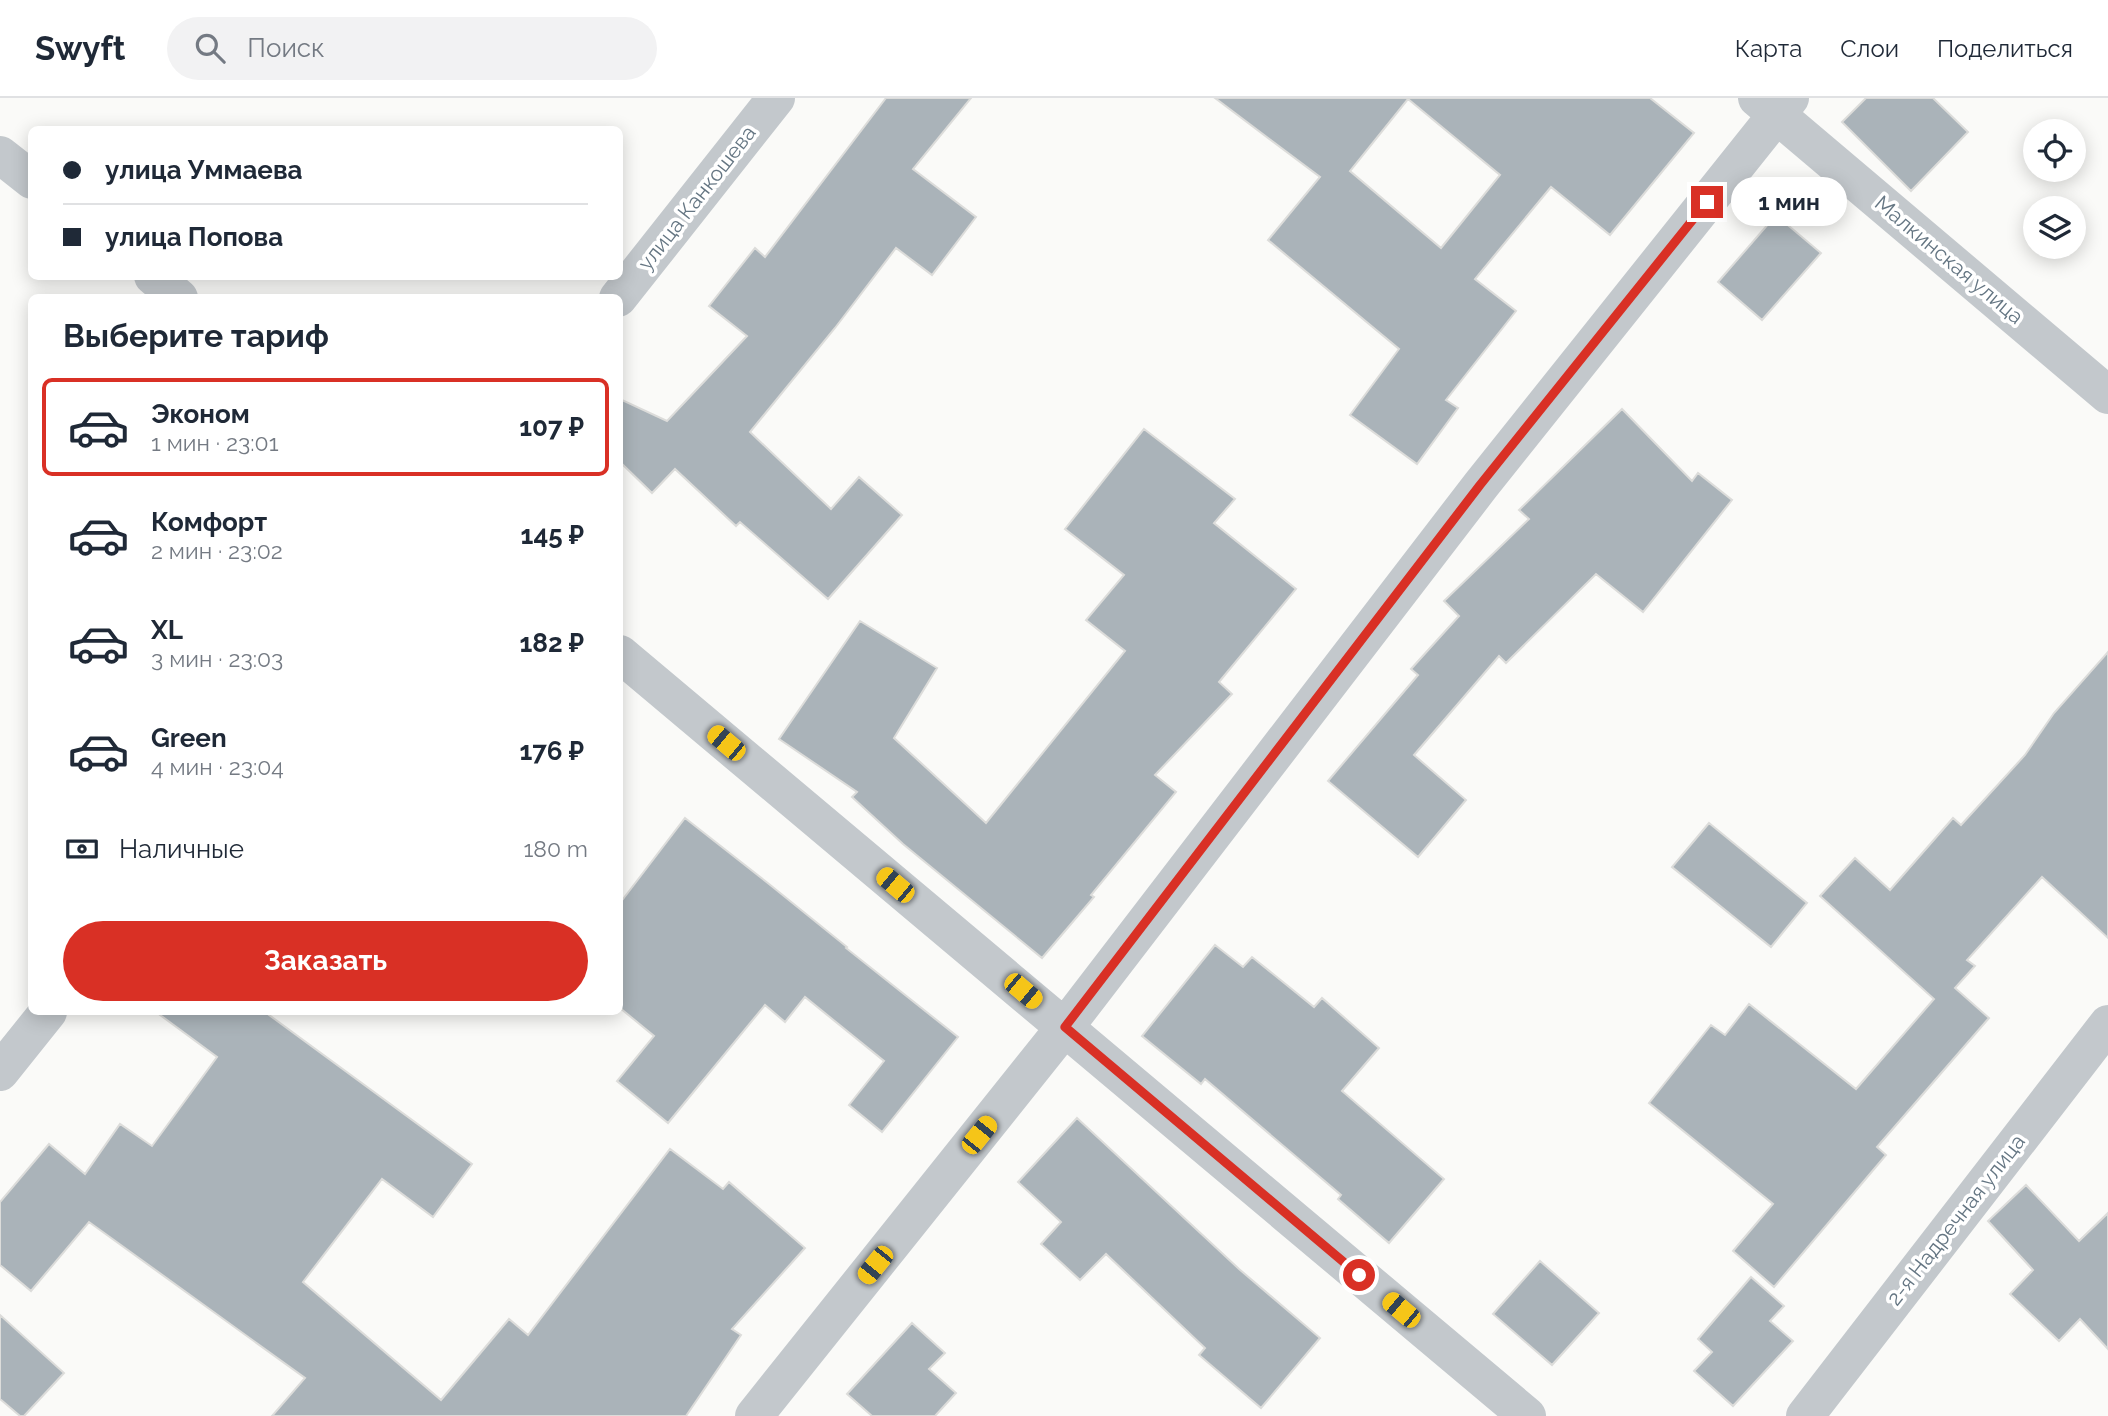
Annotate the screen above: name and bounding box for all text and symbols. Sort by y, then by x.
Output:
search box [167,17,657,80]
text: Swyft [35,29,125,68]
icon: search [191,29,229,67]
text: Поиск [247,33,325,63]
text: Карта [1735,34,1802,63]
text: Слои [1840,34,1899,63]
text: Поделиться [1937,34,2073,63]
map controls [2023,119,2086,259]
button: locate [2023,119,2086,182]
street label: улица Канкошева [632,120,761,275]
text: улица Уммаева [105,155,303,185]
callout: 1 мин [1732,178,1847,226]
route end [1691,186,1723,218]
text: 1 мин [1758,188,1820,215]
street label: Малкинская улица [1870,190,2029,329]
button: layers [2023,196,2086,259]
text: улица Попова [105,222,283,252]
text: Выберите тариф [63,317,329,354]
icon: car [67,396,130,459]
text: Эконом [151,399,250,429]
text: 107 ₽ [519,412,584,442]
text: 1 мин · 23:01 [151,429,279,456]
icon: car [67,504,130,567]
text: Комфорт [151,507,267,537]
text: 145 ₽ [521,520,584,550]
text: 2 мин · 23:02 [151,537,283,564]
icon: car [67,612,130,675]
text: XL [151,615,183,645]
text: 182 ₽ [519,628,584,658]
text: 3 мин · 23:03 [151,645,283,672]
icon: car [67,720,130,783]
car [704,721,749,765]
text: Green [151,723,227,753]
text: 176 ₽ [519,736,584,766]
text: 4 мин · 23:04 [151,753,284,780]
icon: cash [63,830,101,868]
text: Наличные [119,834,244,864]
text: 180 m [523,835,588,862]
car [873,863,918,907]
button: Заказать [63,921,588,1001]
car [1001,969,1046,1013]
car [958,1112,1001,1158]
street label: 2-я Надречная улица [1881,1129,2030,1310]
car [854,1242,897,1288]
route start [1343,1259,1375,1291]
car [1379,1288,1424,1332]

